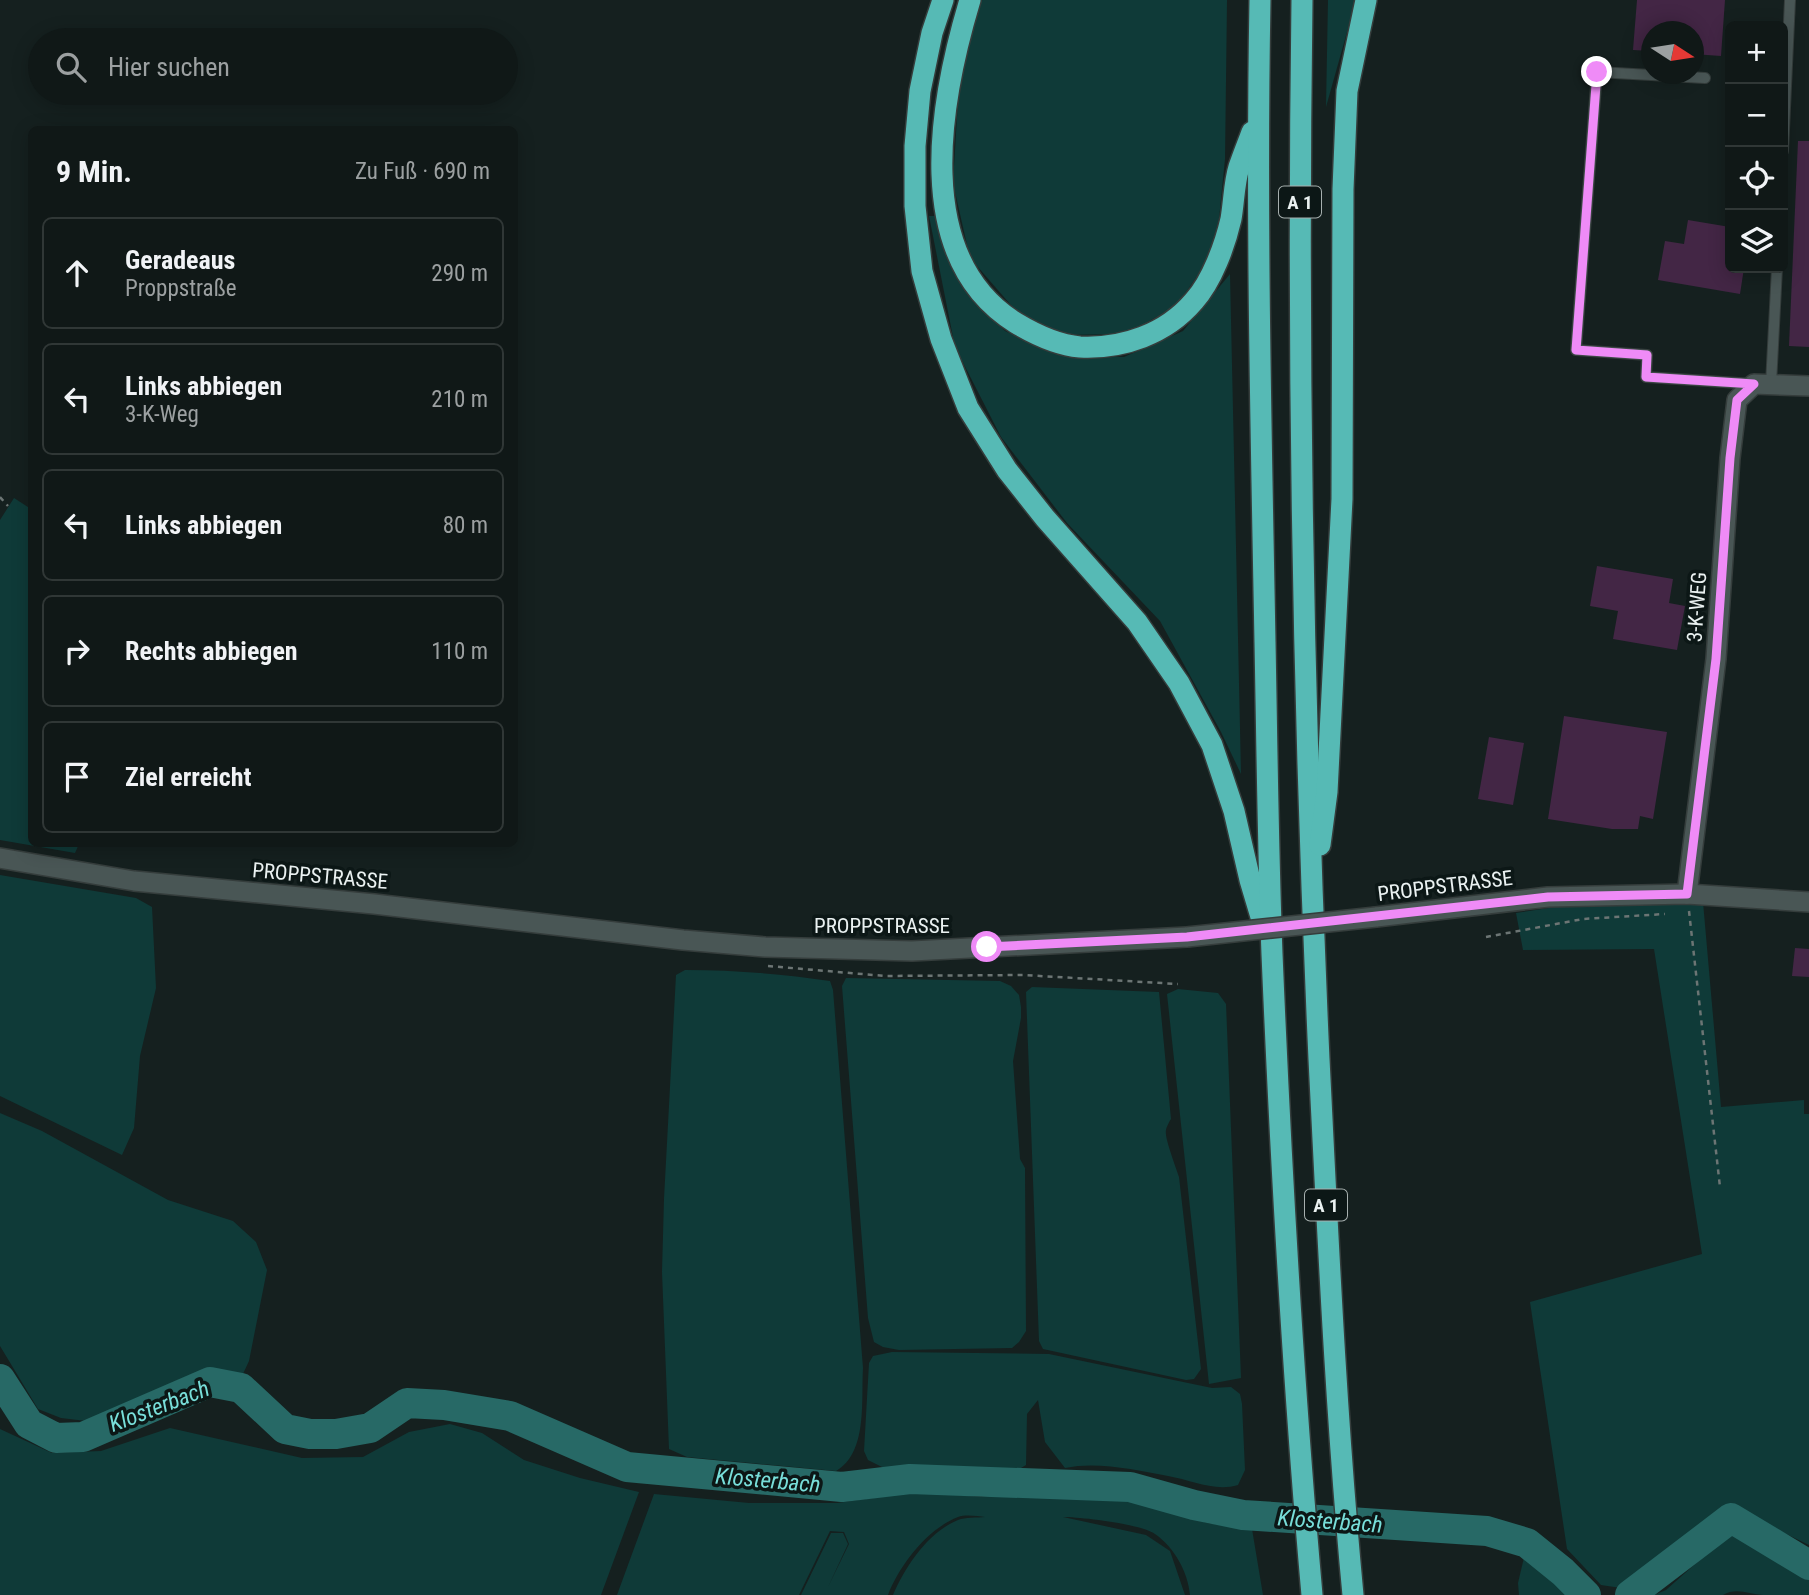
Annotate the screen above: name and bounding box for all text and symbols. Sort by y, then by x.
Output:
north arrow [1641,21,1704,84]
map controls [1725,21,1788,273]
button: + [1725,21,1788,84]
search box [28,28,518,105]
icon: search [52,48,90,86]
text: Hier suchen [108,52,230,82]
route end [1581,56,1612,87]
button: − [1725,84,1788,147]
button: locate [1725,147,1788,210]
text: 9 Min. [56,154,132,189]
text: Zu Fuß · 690 m [355,158,490,185]
road number: A 1 [1279,186,1321,218]
button: layers [1725,210,1788,273]
text: Geradeaus [125,245,235,275]
icon: ahead [58,254,96,292]
text: 290 m [431,260,488,287]
text: Proppstraße [125,275,236,302]
text: Links abbiegen [125,371,282,401]
icon: left [58,380,96,418]
text: 210 m [431,386,488,413]
text: 3-K-Weg [125,401,199,428]
icon: left [58,506,96,544]
text: Links abbiegen [125,510,282,540]
text: 80 m [443,512,488,539]
street label: 3-K-WEG [1683,571,1711,643]
icon: right [58,632,96,670]
text: Rechts abbiegen [125,636,298,666]
text: 110 m [431,638,488,665]
icon: arrive [58,758,96,796]
text: Ziel erreicht [125,762,251,792]
street label: PROPPSTRASSE [251,858,389,894]
street label: PROPPSTRASSE [1376,866,1514,906]
street label: PROPPSTRASSE [814,914,950,938]
route start [971,931,1002,962]
road number: A 1 [1305,1190,1347,1220]
water label: Klosterbach [105,1375,213,1438]
water label: Klosterbach [714,1462,822,1499]
water label: Klosterbach [1277,1504,1383,1539]

